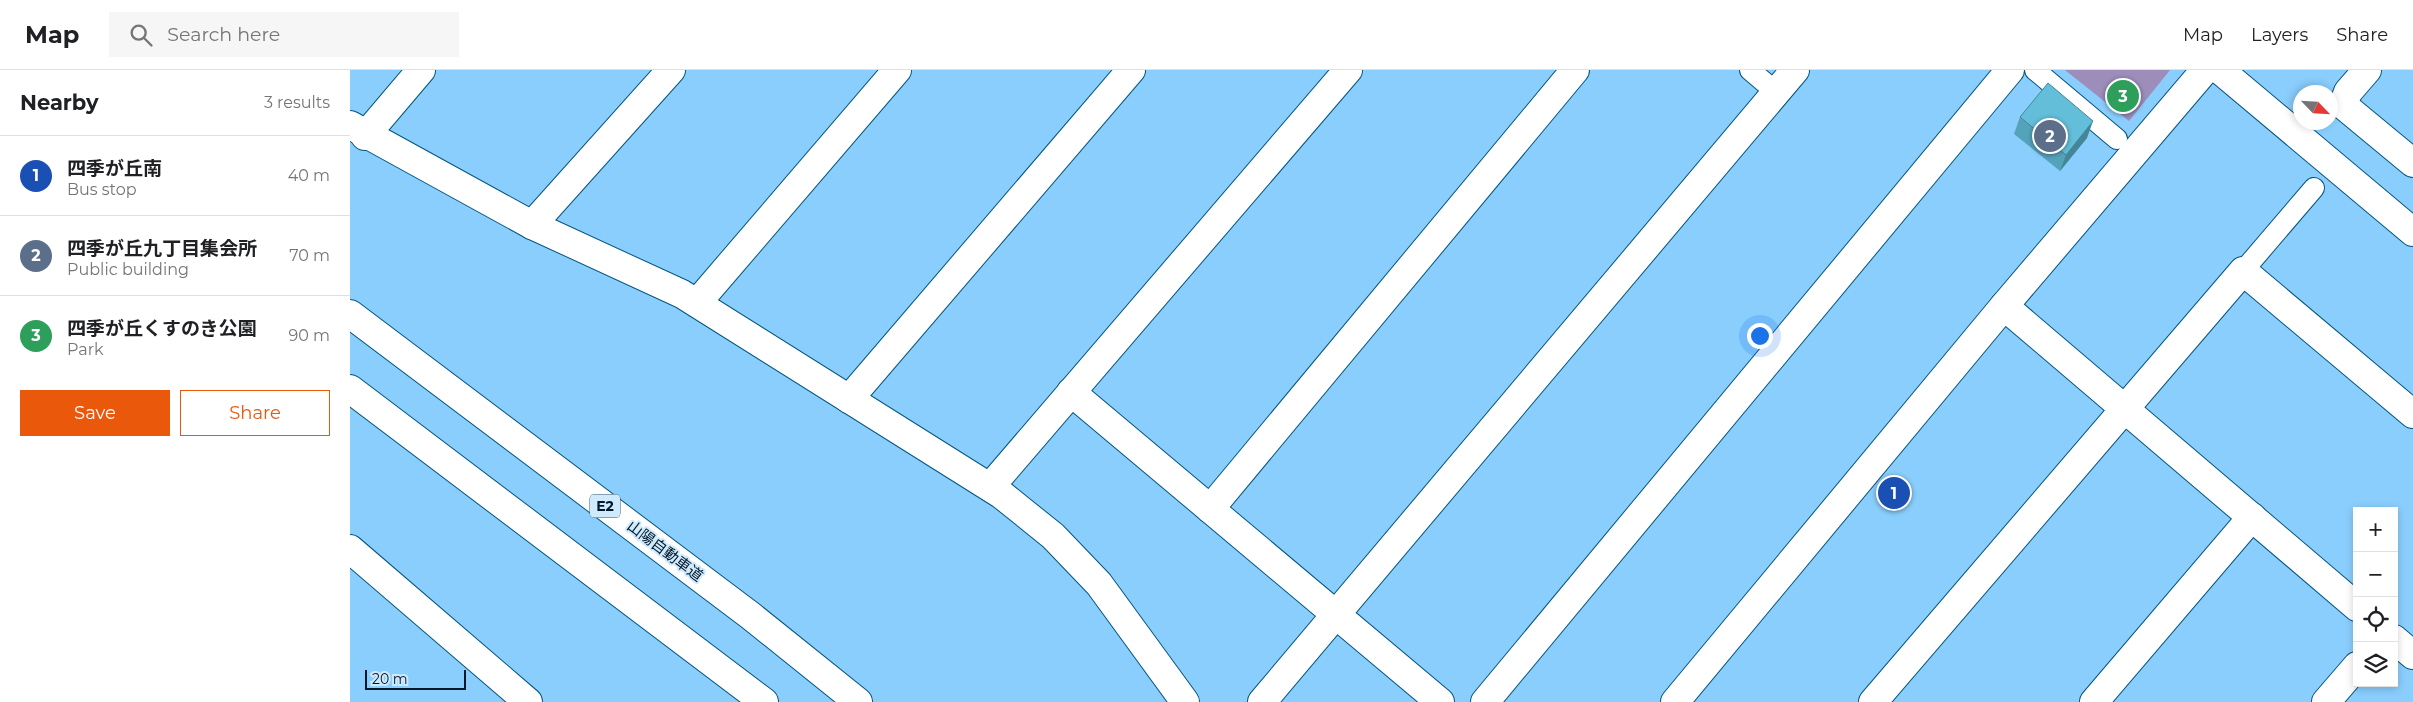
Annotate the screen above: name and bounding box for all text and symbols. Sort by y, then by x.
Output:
search box [109,12,459,57]
text: Map [25,20,79,49]
icon: search [127,21,155,49]
text: Search here [167,23,280,46]
text: Map [2183,24,2223,46]
text: Layers [2251,24,2308,46]
text: Share [2336,24,2388,46]
pin: 3 [2107,77,2139,115]
north arrow [2293,85,2338,130]
text: Nearby [20,90,99,115]
text: 3 results [264,93,330,112]
pin: 2 [2034,117,2066,155]
text: 四季が丘南 [67,157,162,180]
text: 1 [33,166,39,185]
text: 40 m [288,166,330,185]
text: Bus stop [67,180,137,199]
text: 四季が丘九丁目集会所 [67,237,257,260]
text: 2 [31,246,41,265]
text: 70 m [289,246,330,265]
text: Public building [67,260,189,279]
text: 四季が丘くすのき公園 [67,317,256,340]
your location [1747,323,1773,349]
text: 3 [31,326,41,345]
text: 90 m [288,326,330,345]
text: Park [67,340,104,359]
button: Save [20,390,170,436]
button: Share [180,390,330,436]
pin: 1 [1878,474,1910,512]
road number: E2 [590,494,620,518]
map controls [2353,507,2398,687]
button: + [2353,507,2398,552]
street label: 山陽自動車道 [624,516,707,585]
button: − [2353,552,2398,597]
button: locate [2353,597,2398,642]
button: layers [2353,642,2398,687]
scale bar [365,667,466,690]
text: 20 m [372,670,408,688]

